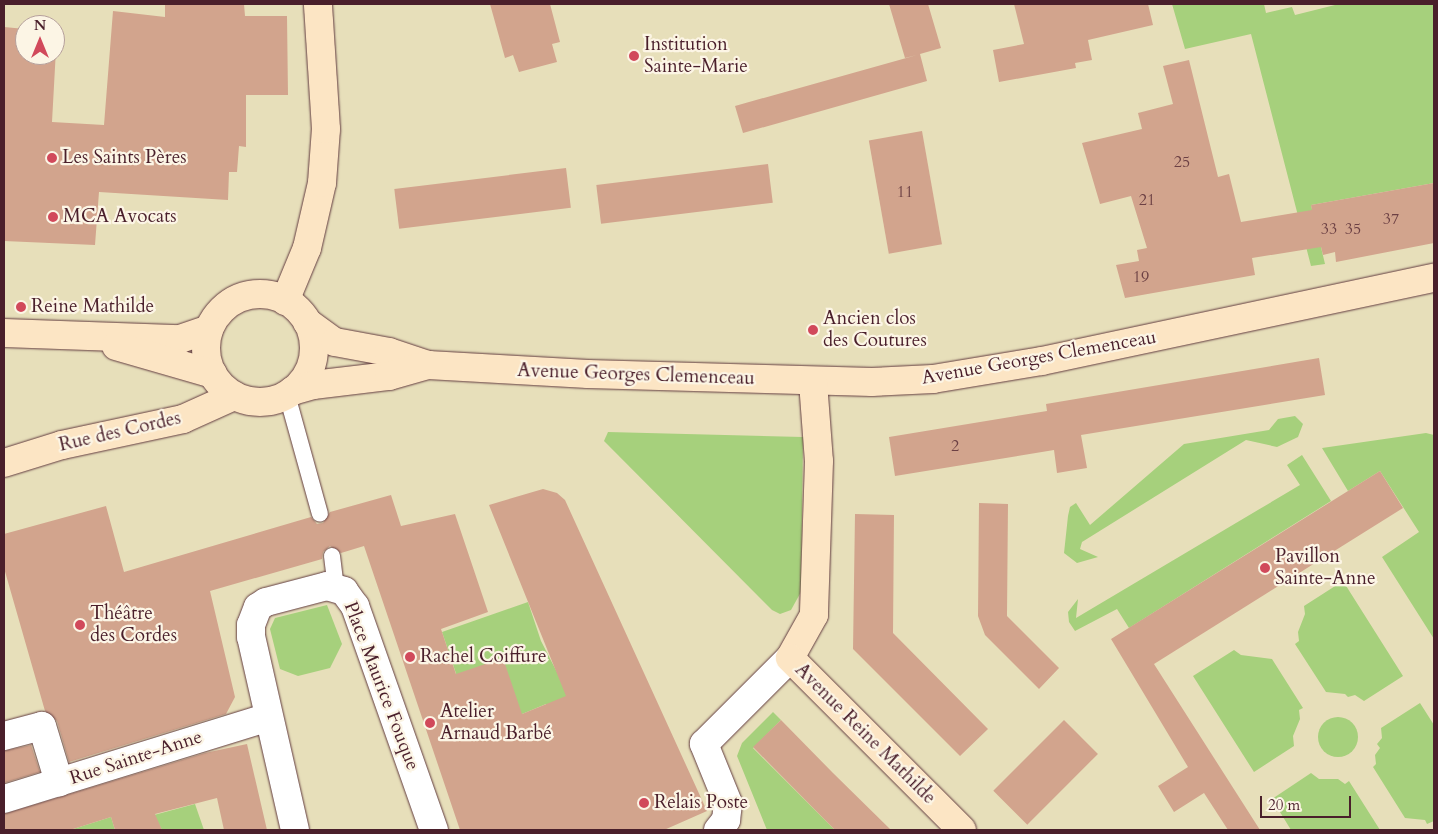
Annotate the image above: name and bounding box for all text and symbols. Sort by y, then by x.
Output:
north arrow [15,15,65,65]
text: N [34,16,46,35]
place label: Institution Sainte-Marie [644,34,748,78]
marker: Institution Sainte-Marie [628,50,640,62]
place label: Les Saints Pères [62,147,187,169]
marker: Les Saints Pères [46,152,58,164]
house number: 25 [1174,152,1190,172]
house number: 11 [897,182,913,202]
house number: 21 [1139,190,1155,210]
place label: MCA Avocats [63,206,177,228]
house number: 37 [1383,209,1399,229]
marker: MCA Avocats [47,211,59,223]
house number: 33 [1321,219,1337,239]
house number: 35 [1345,219,1361,239]
house number: 19 [1133,267,1149,287]
place label: Reine Mathilde [31,296,154,318]
marker: Reine Mathilde [15,301,27,313]
place label: Ancien clos des Coutures [823,308,927,352]
marker: Ancien clos des Coutures [807,324,819,336]
street label: Avenue Georges Clemenceau [920,326,1158,390]
street label: Avenue Georges Clemenceau [517,359,755,391]
street label: Rue des Cordes [57,407,183,457]
house number: 2 [951,436,959,456]
place label: Pavillon Sainte-Anne [1275,546,1376,590]
marker: Pavillon Sainte-Anne [1259,562,1271,574]
street label: Place Maurice Fouque [338,599,424,773]
place label: Théâtre des Cordes [90,603,177,647]
marker: Théâtre des Cordes [74,619,86,631]
place label: Rachel Coiffure [420,646,547,668]
marker: Rachel Coiffure [404,651,416,663]
street label: Avenue Reine Mathilde [790,659,940,809]
place label: Atelier Arnaud Barbé [440,701,552,745]
marker: Atelier Arnaud Barbé [424,717,436,729]
street label: Rue Sainte-Anne [67,726,205,790]
scale bar [1263,786,1354,818]
place label: Relais Poste [654,792,748,814]
text: 20 m [1268,795,1300,815]
marker: Relais Poste [638,797,650,809]

